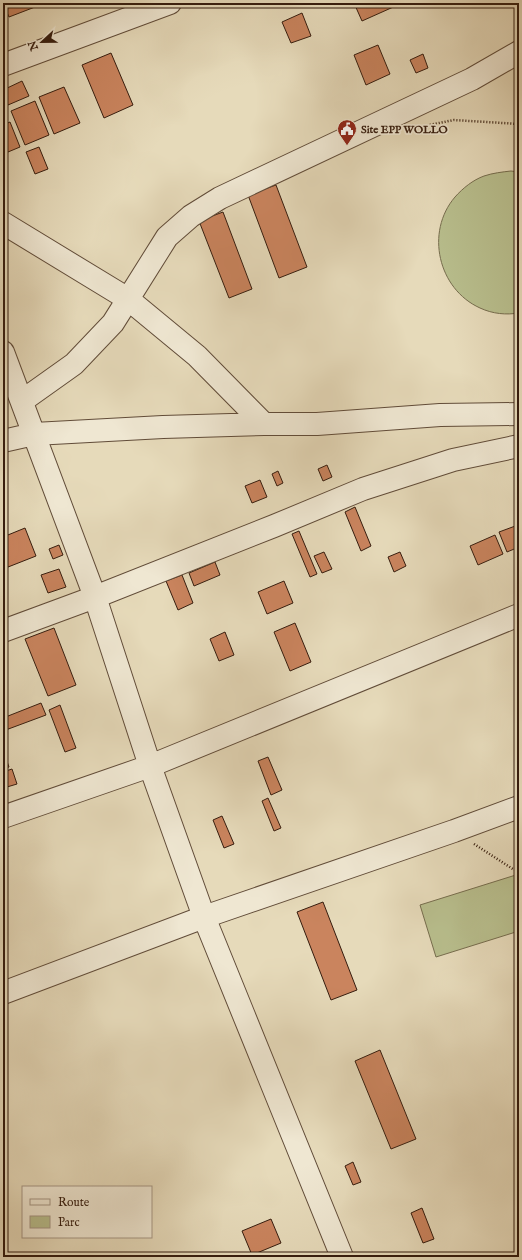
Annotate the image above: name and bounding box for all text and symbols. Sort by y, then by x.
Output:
north arrow [22,22,62,62]
text: N [25,38,42,53]
public building icon: Site EPP WOLLO [336,118,358,146]
place label: Site EPP WOLLO [361,123,448,137]
legend [22,1186,152,1238]
text: Route [58,1195,90,1210]
text: Parc [58,1215,80,1230]

